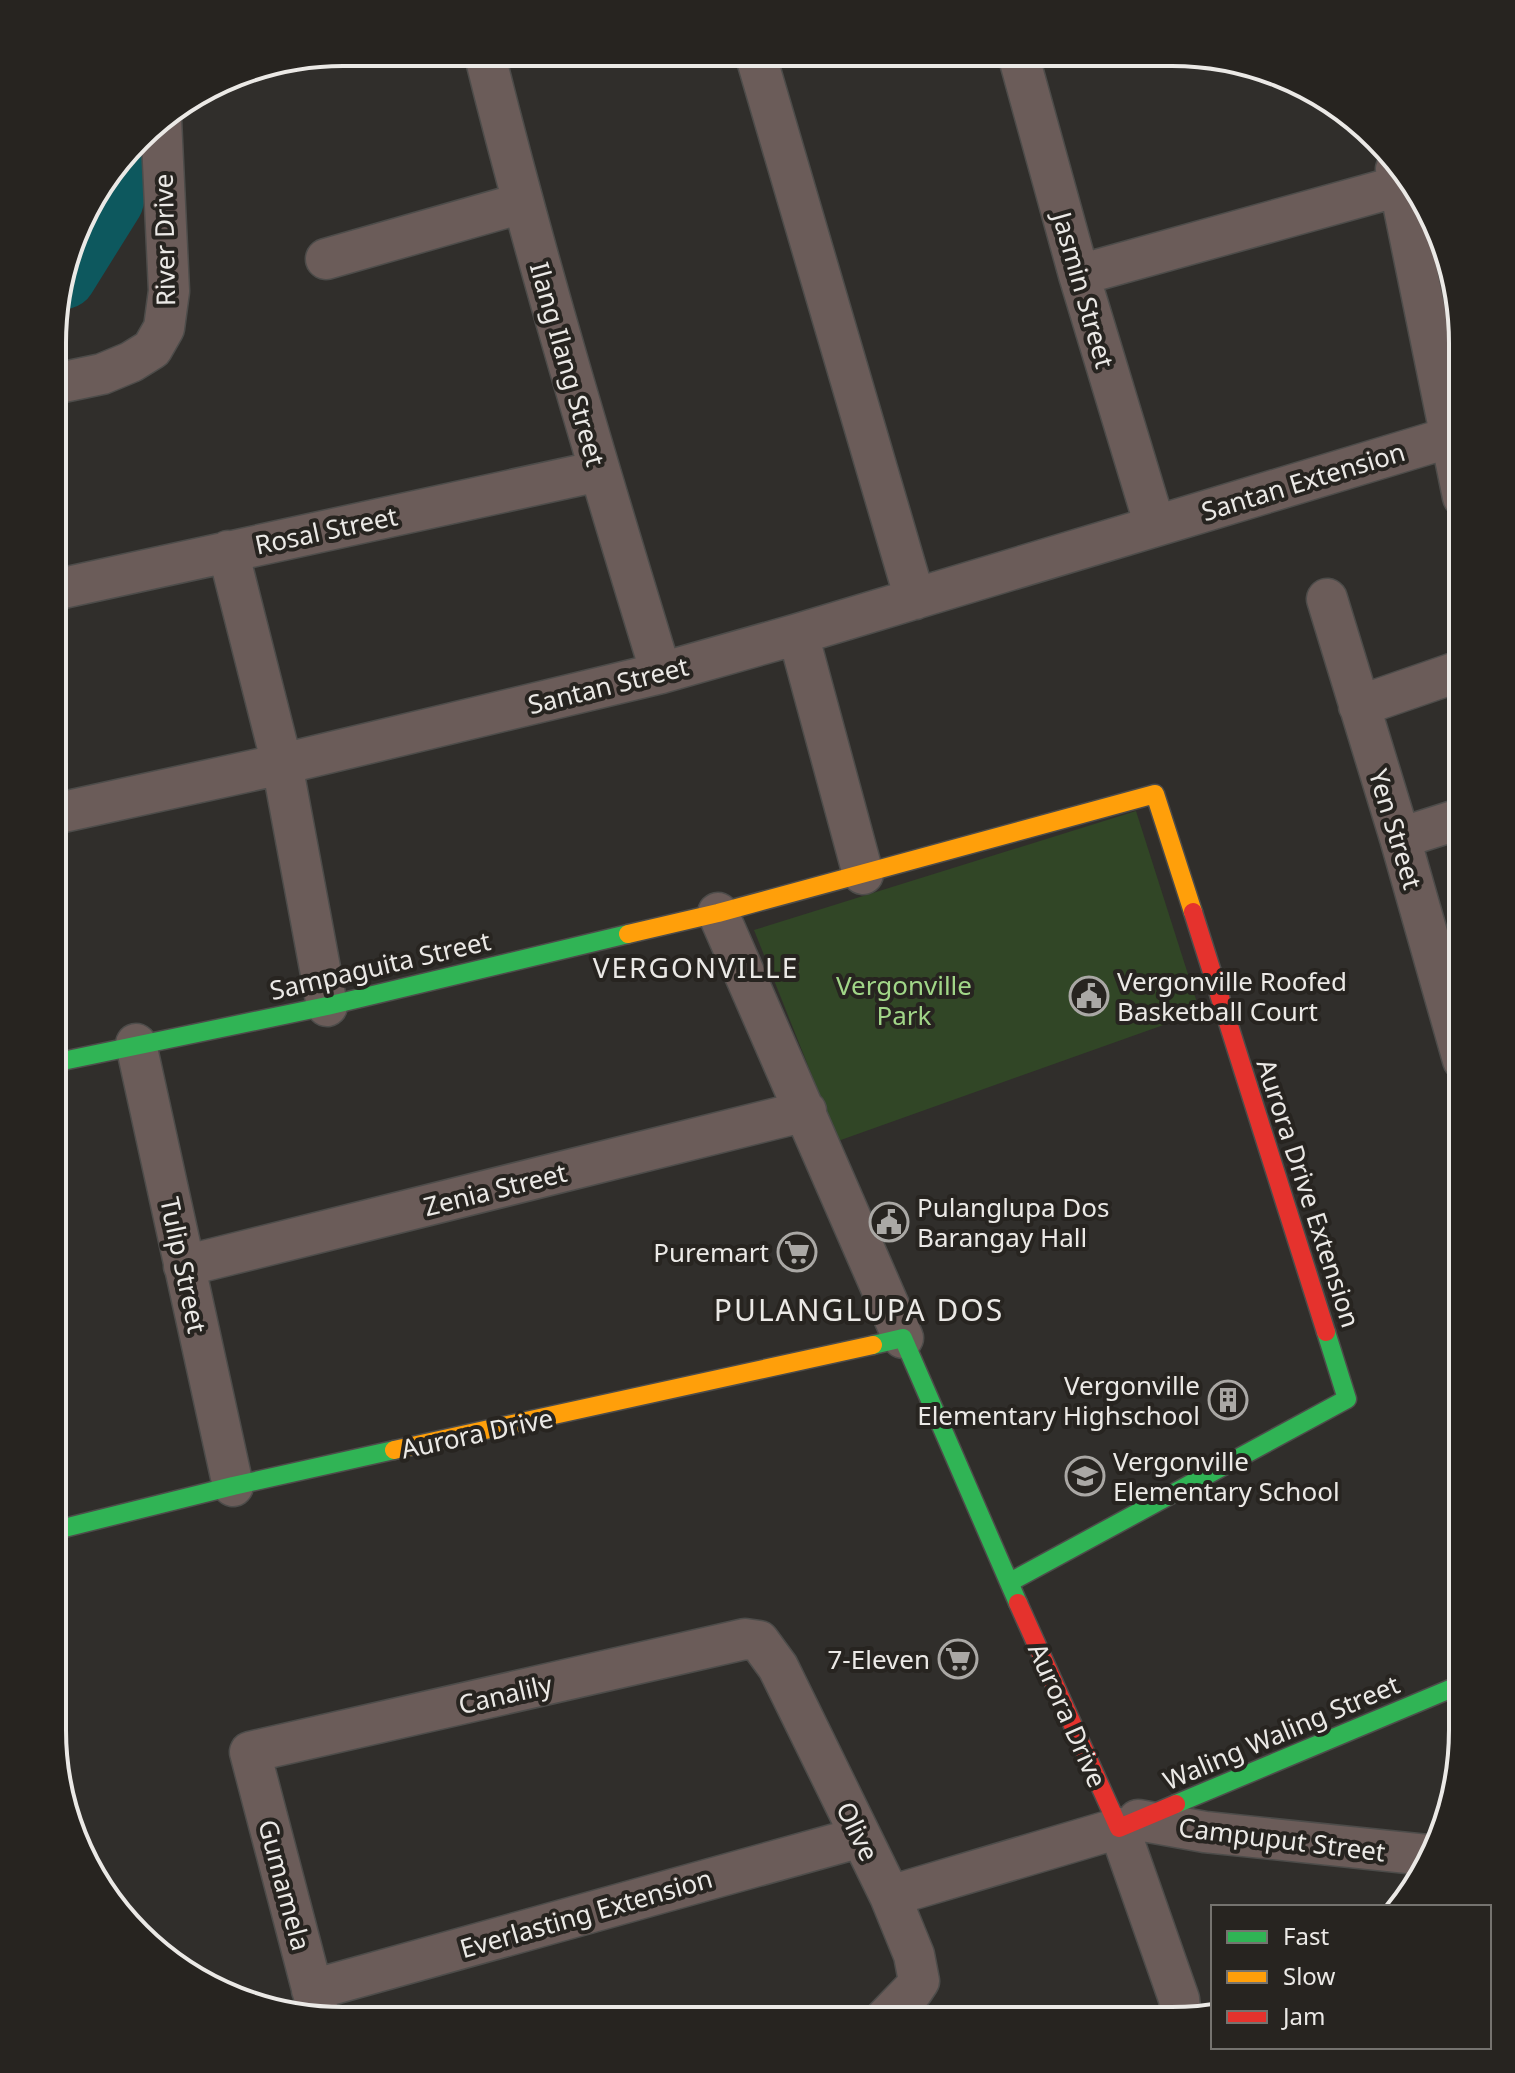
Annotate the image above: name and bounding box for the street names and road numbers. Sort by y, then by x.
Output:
street label: River Drive [145,173,183,307]
street label: Jasmin Street [1044,205,1123,372]
street label: Ilang Ilang Street [522,258,614,470]
street label: Santan Extension [1197,433,1409,529]
street label: Rosal Street [251,497,401,563]
street label: Santan Street [524,648,692,722]
street label: Yen Street [1361,765,1431,893]
street label: Sampaguita Street [266,922,494,1008]
street label: Aurora Drive Extension [1249,1054,1369,1332]
street label: Zenia Street [420,1154,570,1224]
street label: Tulip Street [152,1194,216,1336]
street label: Aurora Drive [398,1399,556,1467]
street label: Aurora Drive [1020,1637,1116,1793]
street label: Canalily [455,1666,556,1722]
street label: Waling Waling Street [1157,1666,1405,1798]
street label: Olive [828,1795,888,1867]
street label: Campuput Street [1176,1808,1388,1870]
street label: Gumamela [250,1816,320,1954]
street label: Everlasting Extension [456,1860,716,1966]

